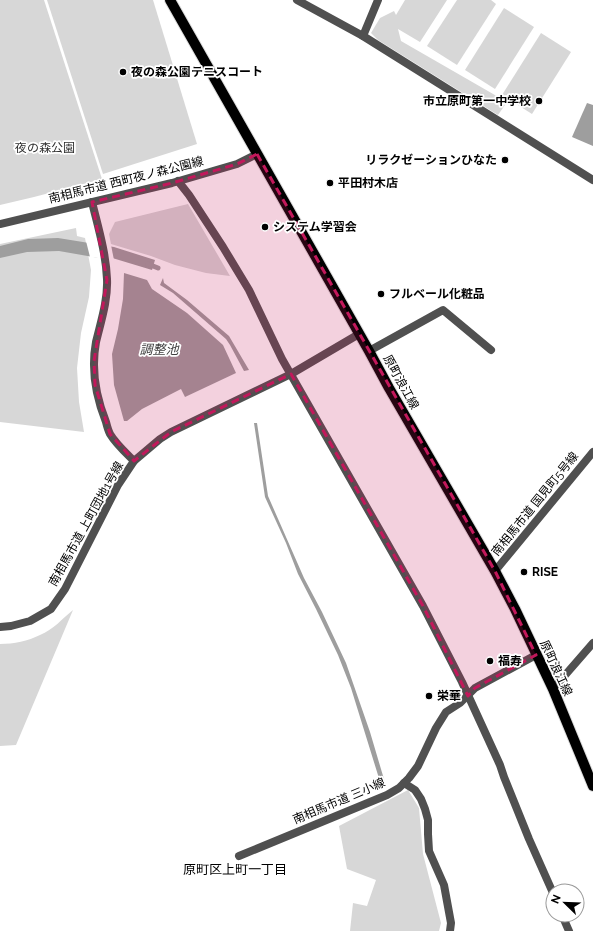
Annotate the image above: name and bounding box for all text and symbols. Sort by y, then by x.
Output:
place label: 夜の森公園テニスコート [131,65,263,79]
marker: 夜の森公園テニスコート [118,67,128,77]
place label: 市立原町第一中学校 [423,94,531,108]
marker: 市立原町第一中学校 [534,96,544,106]
park label: 夜の森公園 [14,141,75,155]
place label: リラクゼーションひなた [365,153,497,167]
street label: 南相馬市道 西町夜ノ森公園線 [47,154,205,206]
marker: リラクゼーションひなた [500,155,510,165]
place label: 平田村木店 [338,176,398,190]
marker: 平田村木店 [325,178,335,188]
place label: システム学習会 [273,220,357,234]
marker: システム学習会 [260,222,270,232]
place label: フルベール化粧品 [389,287,485,301]
marker: フルベール化粧品 [376,289,386,299]
water label: 調整池 [139,342,180,357]
street label: 原町浪江線 [380,352,422,412]
street label: 南相馬市道 国見町5号線 [489,449,581,559]
street label: 南相馬市道 上町団地1号線 [46,459,126,589]
place label: RISE [532,565,558,579]
marker: RISE [519,567,529,577]
street label: 原町浪江線 [537,638,575,698]
place label: 福寿 [498,654,522,668]
marker: 福寿 [485,656,495,666]
place label: 栄華 [437,689,461,703]
marker: 栄華 [424,691,434,701]
street label: 南相馬市道 三小線 [291,775,387,827]
district label: 原町区上町一丁目 [183,862,287,877]
north arrow [545,883,585,923]
text: N [549,893,564,906]

